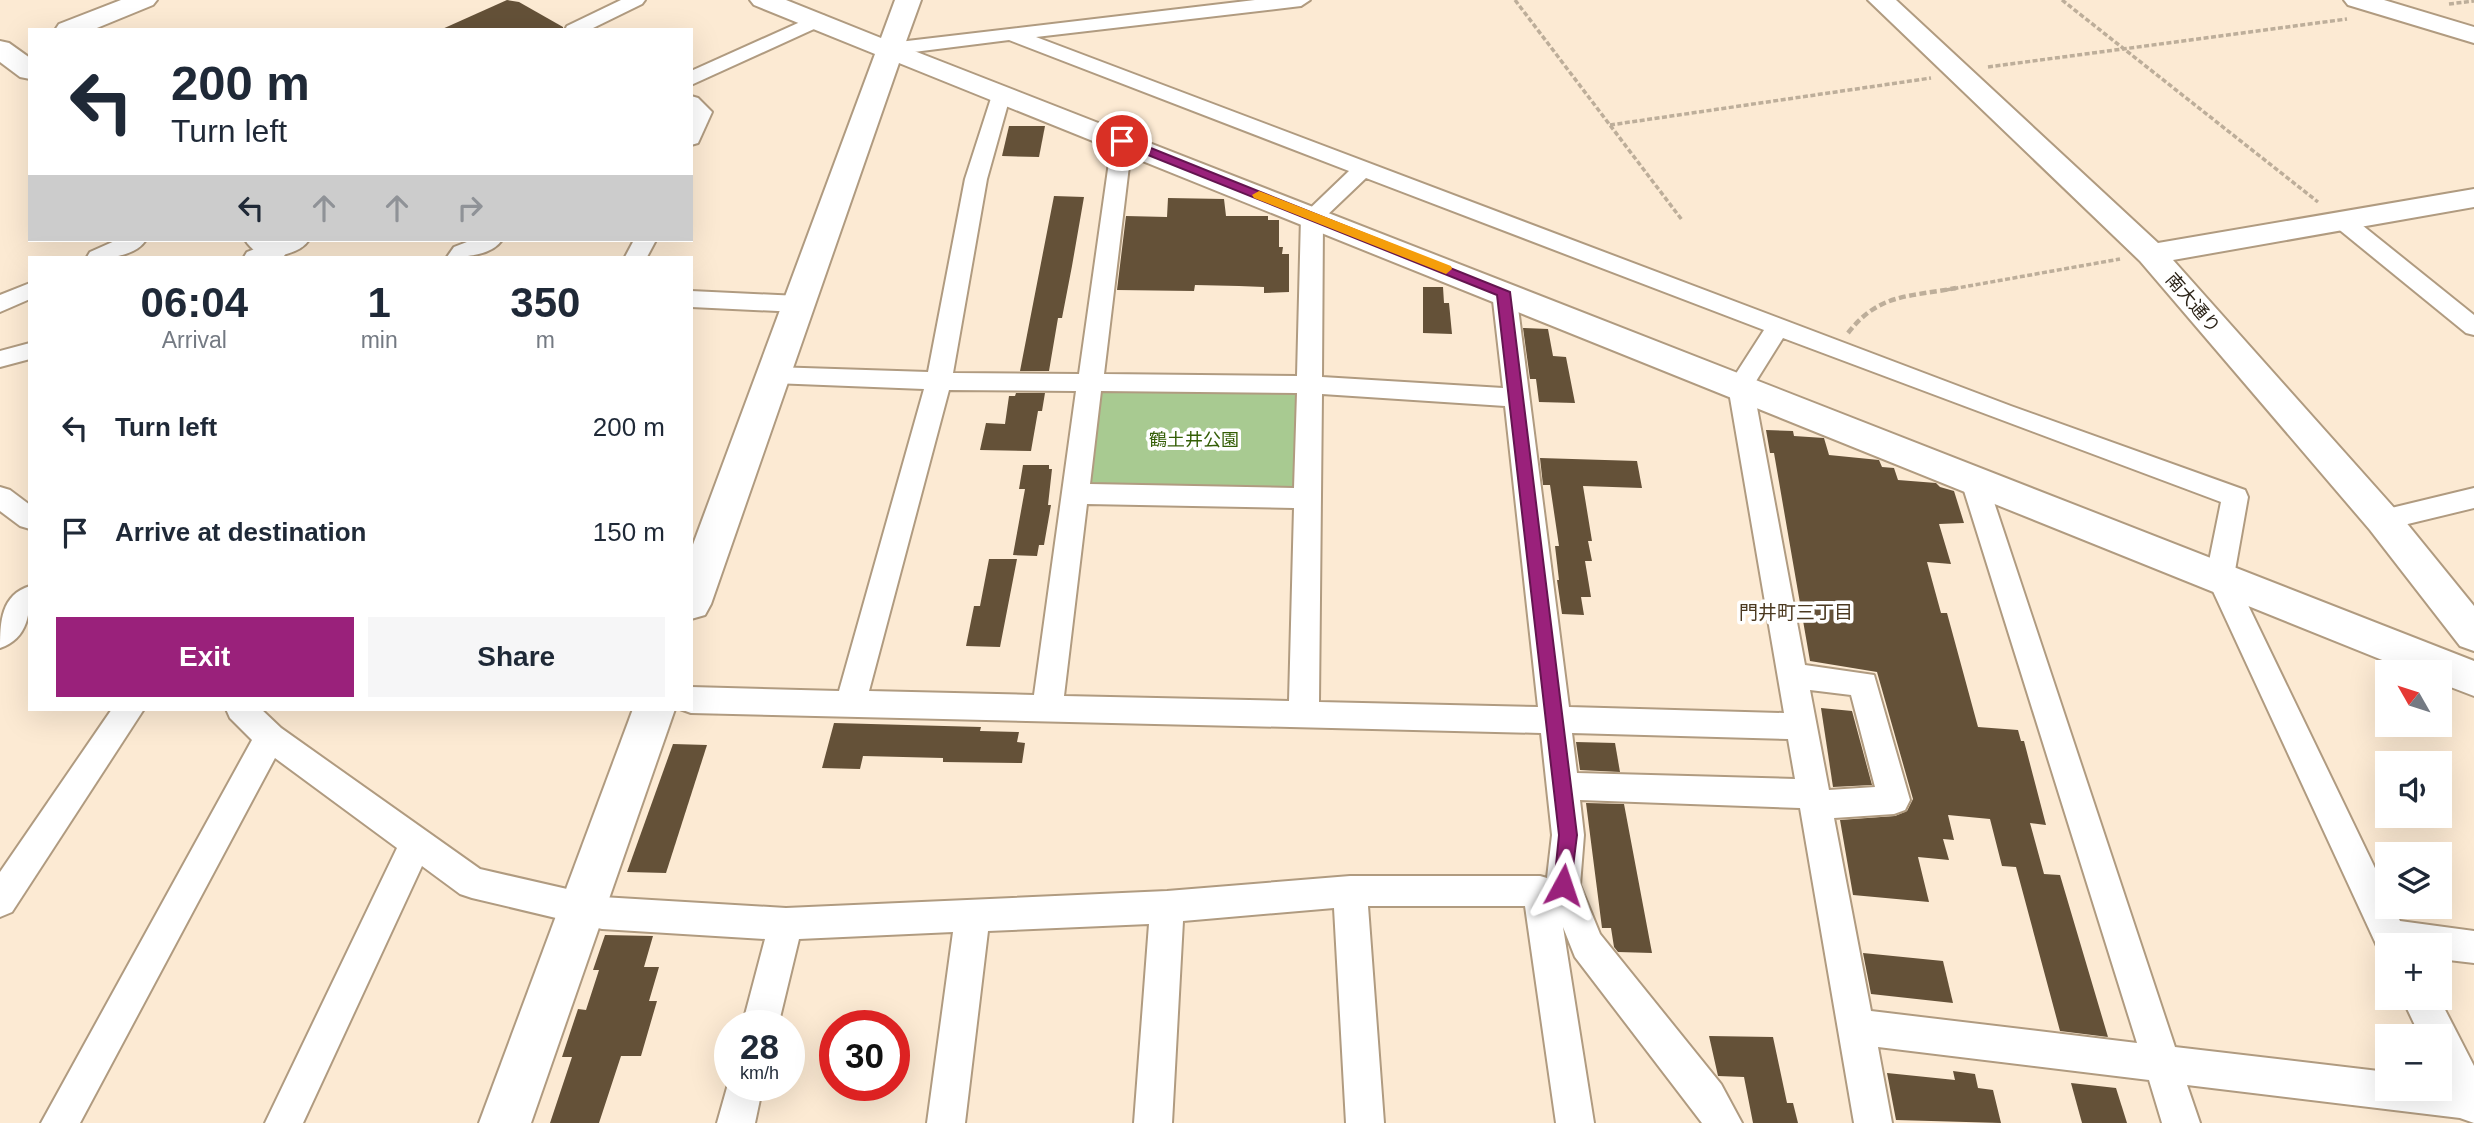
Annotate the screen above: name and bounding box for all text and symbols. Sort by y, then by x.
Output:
icon: left [56,56,147,147]
text: 200 m [171,56,310,110]
pin [1092,111,1152,171]
text: Turn left [171,113,287,149]
icon: arrive [1103,122,1141,160]
icon: left [232,189,270,227]
icon: ahead [305,189,343,227]
icon: ahead [378,189,416,227]
icon: right [451,189,489,227]
street label: 南大通り [2162,269,2224,337]
text: 06:04 [141,279,248,326]
text: 1 [367,279,391,326]
text: 350 [510,279,580,326]
text: Arrival [162,327,227,353]
text: min [361,327,398,353]
text: m [536,327,555,353]
icon: left [56,409,94,447]
text: Turn left [115,412,217,442]
text: 200 m [593,412,665,442]
park label: 鶴土井公園 [1149,430,1239,450]
icon: arrive [56,514,94,552]
text: Arrive at destination [115,517,366,547]
text: 150 m [593,517,665,547]
district label: 門井町三丁目 [1739,602,1853,623]
button: Exit [56,617,354,697]
button: Share [368,617,665,697]
north arrow [2375,660,2452,737]
map controls [2375,660,2452,1101]
button: sound [2375,751,2452,828]
button: layers [2375,842,2452,919]
position arrow [1526,848,1600,922]
button: + [2375,933,2452,1010]
speed limit sign: 30 [819,1010,910,1101]
button: − [2375,1024,2452,1101]
text: 28 [740,1027,779,1066]
text: km/h [740,1063,779,1083]

